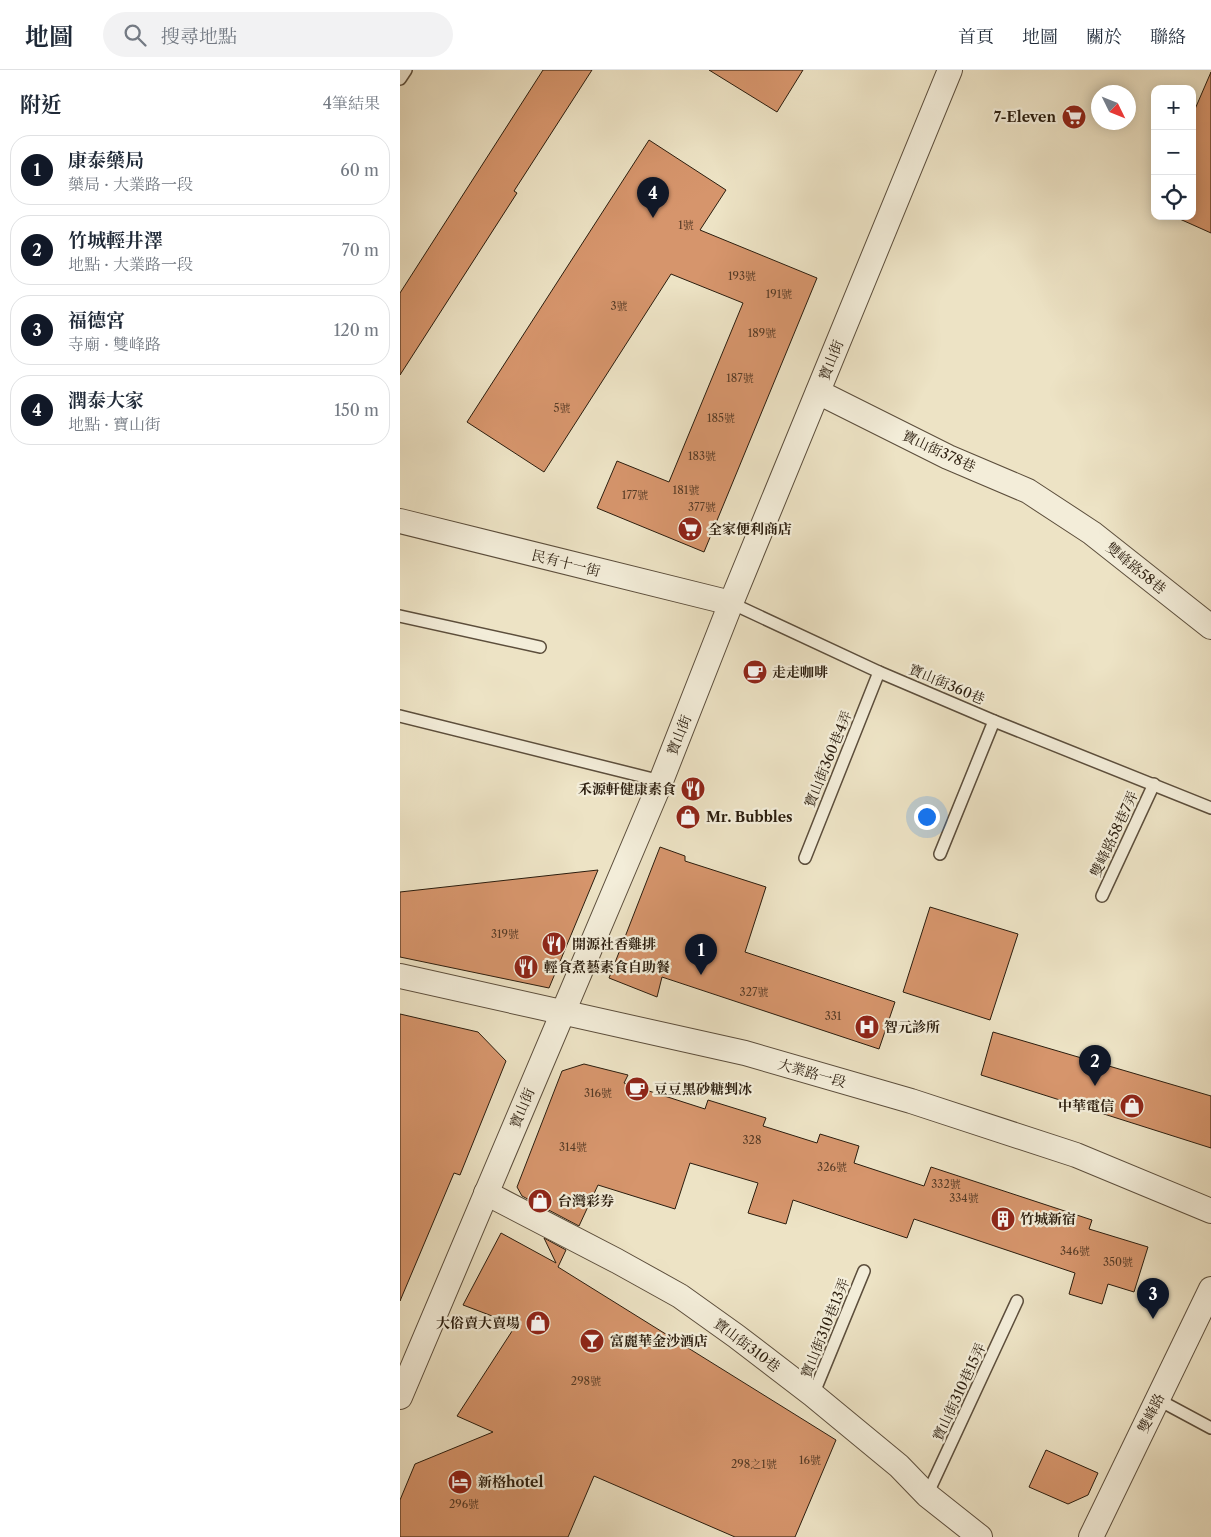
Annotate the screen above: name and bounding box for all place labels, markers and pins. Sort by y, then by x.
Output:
supermarket icon: 7-Eleven [1061,104,1087,130]
place label: 7-Eleven [994,108,1056,126]
pin: 4 [637,177,669,218]
supermarket icon: 全家便利商店 [677,516,703,542]
place label: 全家便利商店 [708,520,792,538]
cafe icon: 走走咖啡 [742,659,768,685]
place label: 走走咖啡 [772,663,828,681]
restaurant icon: 禾源軒健康素食 [680,776,706,802]
place label: 禾源軒健康素食 [578,780,676,798]
shop icon: Mr. Bubbles [675,804,701,830]
place label: Mr. Bubbles [706,808,793,826]
restaurant icon: 開源社香雞排 [541,931,567,957]
pin: 1 [685,934,717,975]
place label: 開源社香雞排 [572,935,656,953]
restaurant icon: 輕食煮藝素食自助餐 [513,954,539,980]
place label: 輕食煮藝素食自助餐 [544,958,670,976]
hospital icon: 智元診所 [854,1014,880,1040]
place label: 智元診所 [884,1018,940,1036]
pin: 2 [1079,1045,1111,1086]
cafe icon: 豆豆黑砂糖剉冰 [624,1076,650,1102]
place label: 豆豆黑砂糖剉冰 [654,1080,752,1098]
shop icon: 中華電信 [1119,1093,1145,1119]
place label: 中華電信 [1058,1097,1114,1115]
shop icon: 台灣彩券 [527,1188,553,1214]
place label: 台灣彩券 [558,1192,614,1210]
building icon: 竹城新宿 [990,1206,1016,1232]
place label: 竹城新宿 [1020,1210,1076,1228]
pin: 3 [1137,1278,1169,1319]
shop icon: 大俗賣大賣場 [525,1310,551,1336]
place label: 大俗賣大賣場 [436,1314,520,1332]
bar icon: 富麗華金沙酒店 [579,1328,605,1354]
place label: 富麗華金沙酒店 [610,1332,708,1350]
hotel icon: 新格hotel [447,1469,473,1495]
place label: 新格hotel [478,1473,543,1491]

